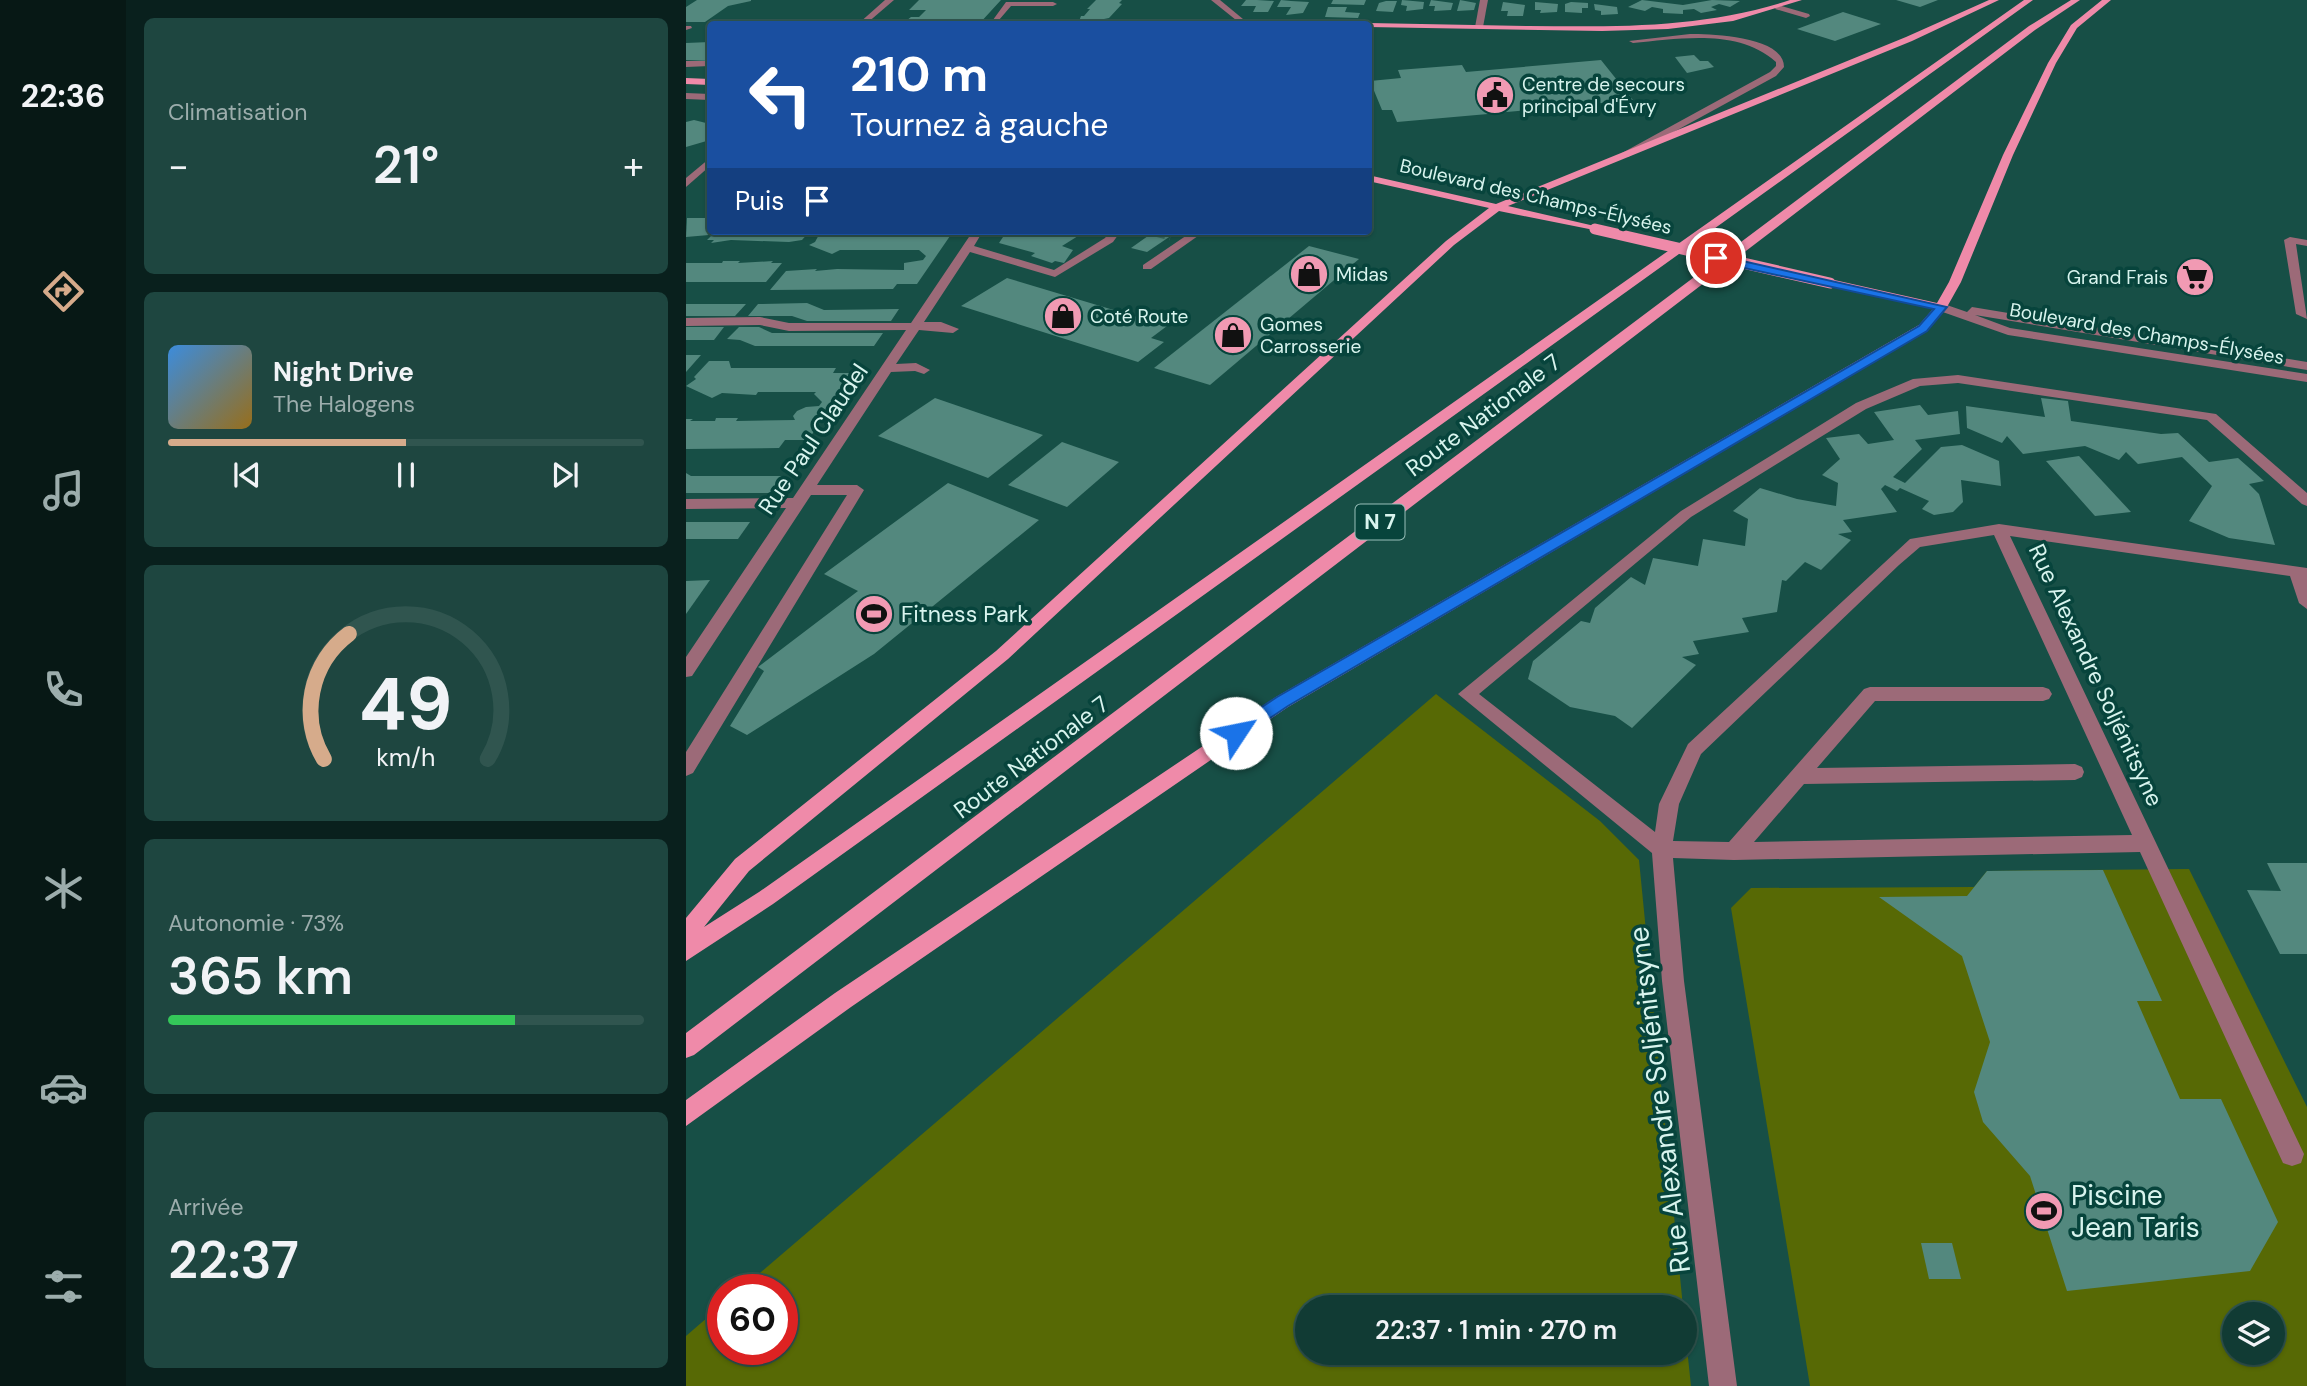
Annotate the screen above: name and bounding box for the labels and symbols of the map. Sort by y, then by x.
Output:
place label: Centre de secours principal d'Évry [1522,72,1685,119]
public building icon: Centre de secours principal d'Évry [1474,74,1516,116]
street label: Boulevard des Champs-Élysées [1398,153,1674,240]
pin [1686,228,1746,288]
shop icon: Midas [1288,253,1330,295]
supermarket icon: Grand Frais [2174,256,2216,298]
place label: Midas [1336,262,1388,287]
place label: Grand Frais [2067,265,2168,290]
shop icon: Coté Route [1042,295,1084,337]
street label: Boulevard des Champs-Élysées [2008,297,2286,370]
place label: Coté Route [1090,304,1188,329]
place label: Gomes Carrosserie [1260,312,1361,359]
shop icon: Gomes Carrosserie [1212,314,1254,356]
street label: Route Nationale 7 [1400,347,1566,483]
street label: Rue Paul Claudel [751,358,875,520]
road number: N 7 [1356,504,1404,540]
street label: Rue Alexandre Soljénitsyne [2022,539,2170,811]
sports icon: Fitness Park [853,593,895,635]
place label: Fitness Park [901,599,1029,629]
street label: Route Nationale 7 [948,689,1114,825]
position arrow [1199,696,1273,770]
street label: Rue Alexandre Soljénitsyne [1620,925,1699,1275]
place label: Piscine Jean Taris [2071,1177,2200,1246]
sports icon: Piscine Jean Taris [2023,1190,2065,1232]
speed limit sign: 60 [707,1274,798,1365]

